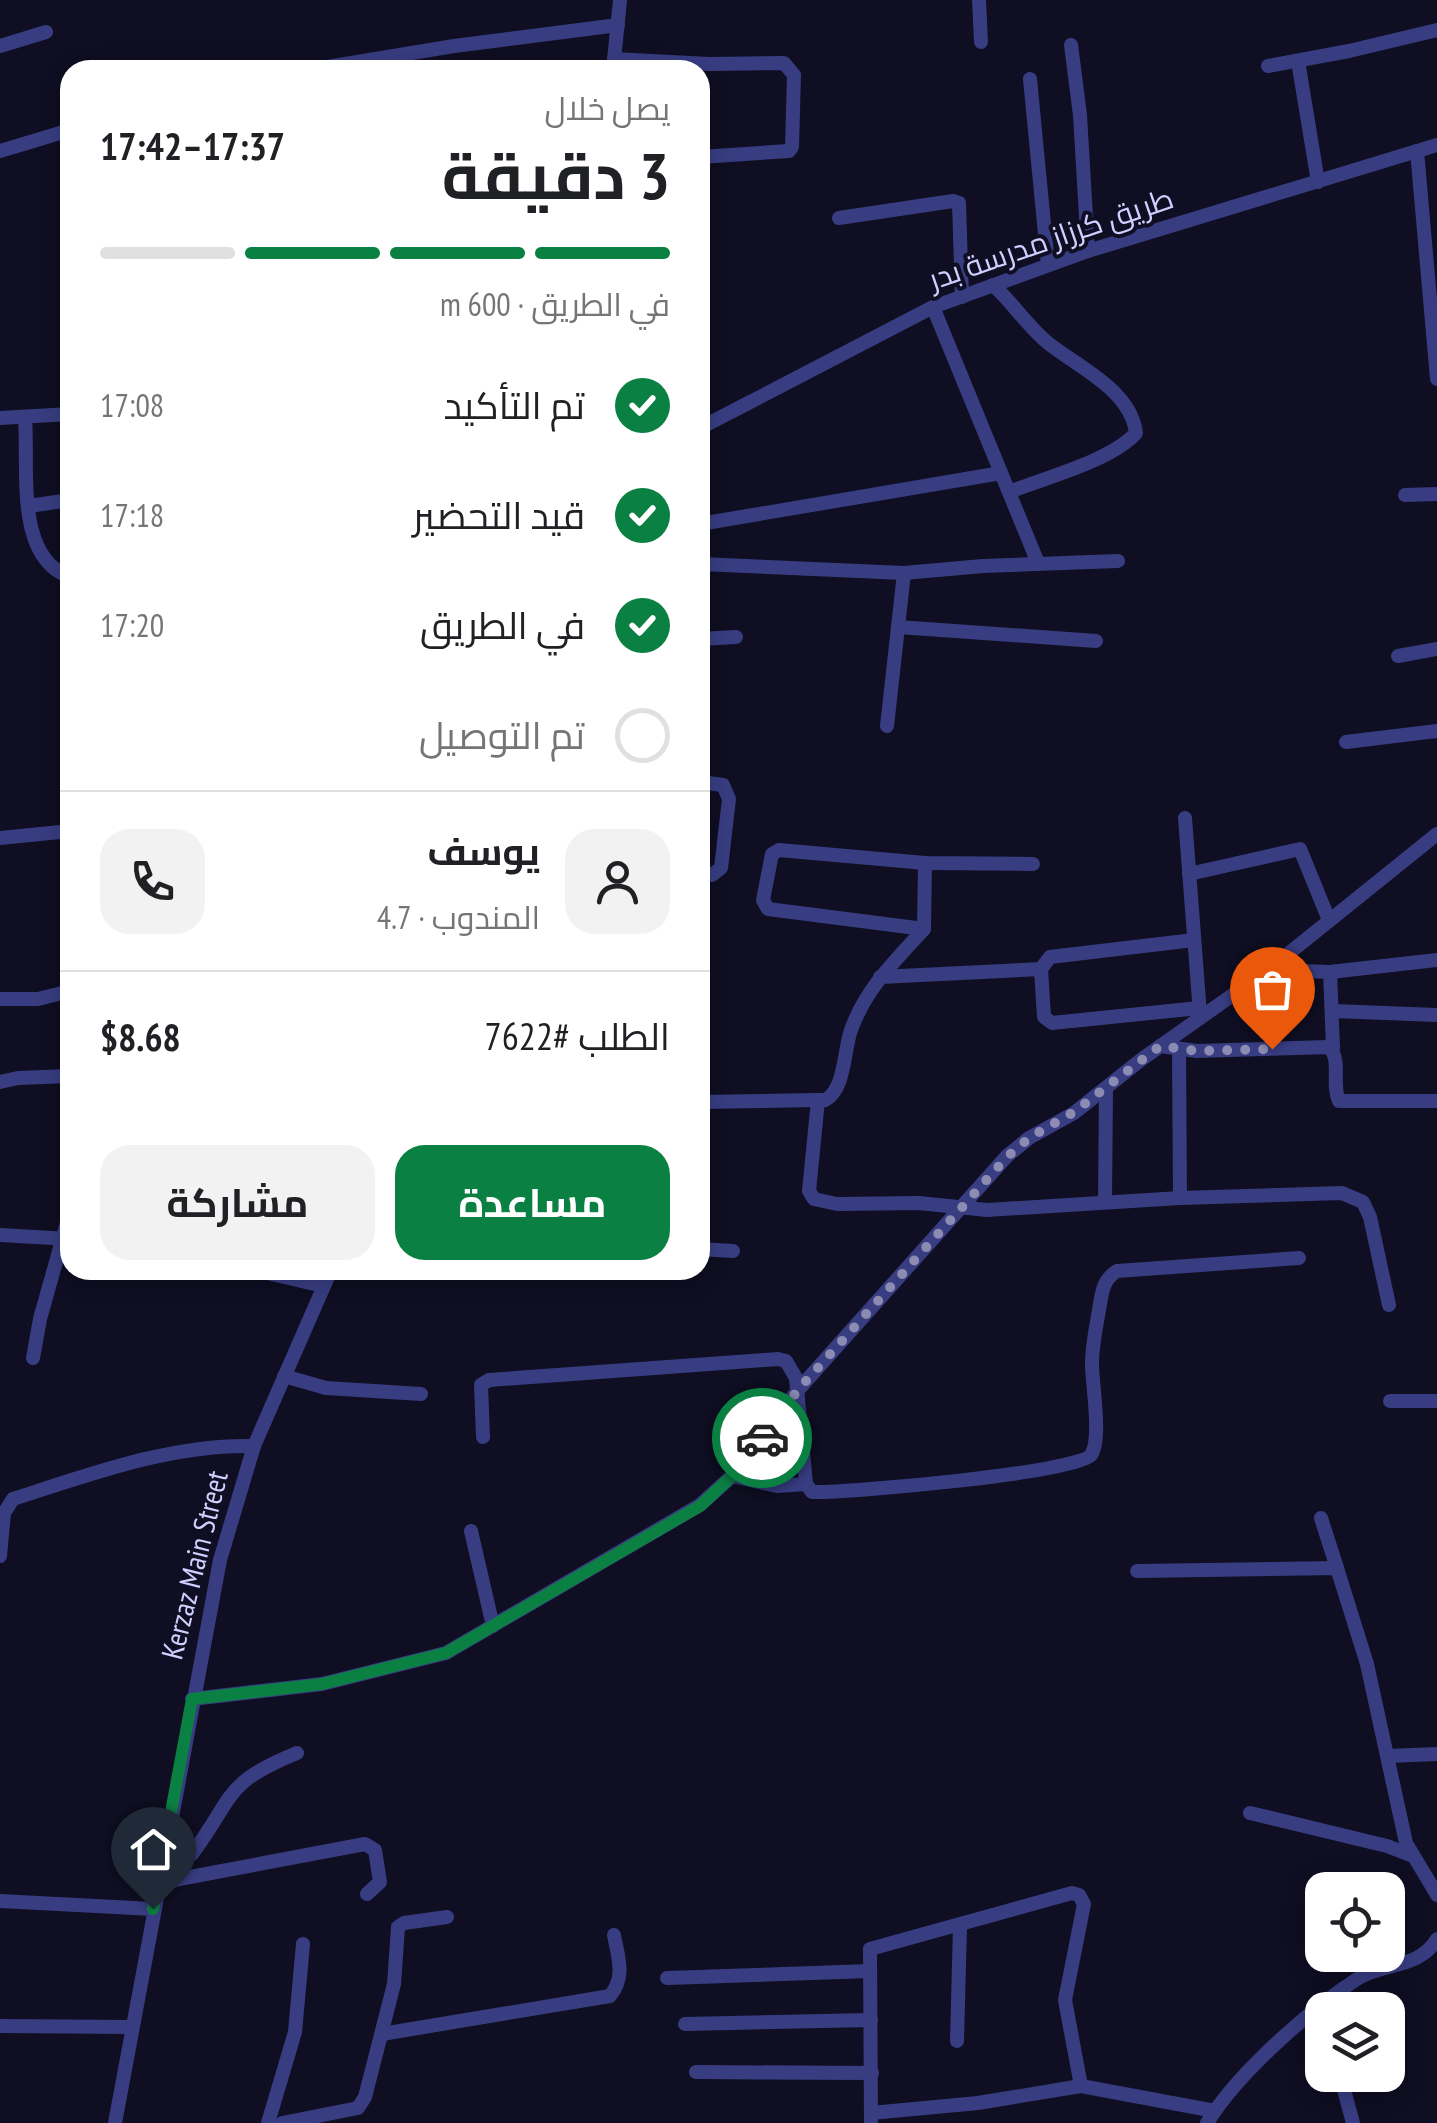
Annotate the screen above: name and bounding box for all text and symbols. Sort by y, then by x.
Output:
text: يصل خلال [544,87,670,129]
text: 17:37–17:42 [100,121,285,170]
text: 3 دقيقة [442,133,670,217]
street label: طريق كرزاز مدرسة بدر [921,177,1178,298]
text: في الطريق · 600 m [440,283,670,325]
icon: check [615,378,670,433]
text: تم التأكيد [443,380,585,429]
text: 17:08 [100,384,164,426]
icon: check [615,488,670,543]
text: قيد التحضير [413,490,585,539]
text: 17:18 [100,494,164,536]
icon: check [615,598,670,653]
text: في الطريق [420,600,585,649]
text: 17:20 [100,604,164,646]
text: تم التوصيل [419,710,585,759]
text: يوسف [427,826,540,875]
button: phone [100,829,205,934]
button: person [565,829,670,934]
text: المندوب · 4.7 [377,896,540,938]
pin [1230,947,1315,1050]
icon: bag [1245,962,1300,1017]
text: الطلب #7622 [485,1011,670,1060]
text: $8.68 [100,1012,181,1061]
button: مشاركة [100,1145,375,1260]
button: مساعدة [395,1145,670,1260]
courier [712,1388,812,1488]
icon: car [735,1411,790,1466]
street label: Kerzaz Main Street [151,1466,236,1663]
pin [111,1807,196,1910]
icon: home [126,1822,181,1877]
map controls [1305,1872,1405,2092]
button: locate [1305,1872,1405,1972]
button: layers [1305,1992,1405,2092]

